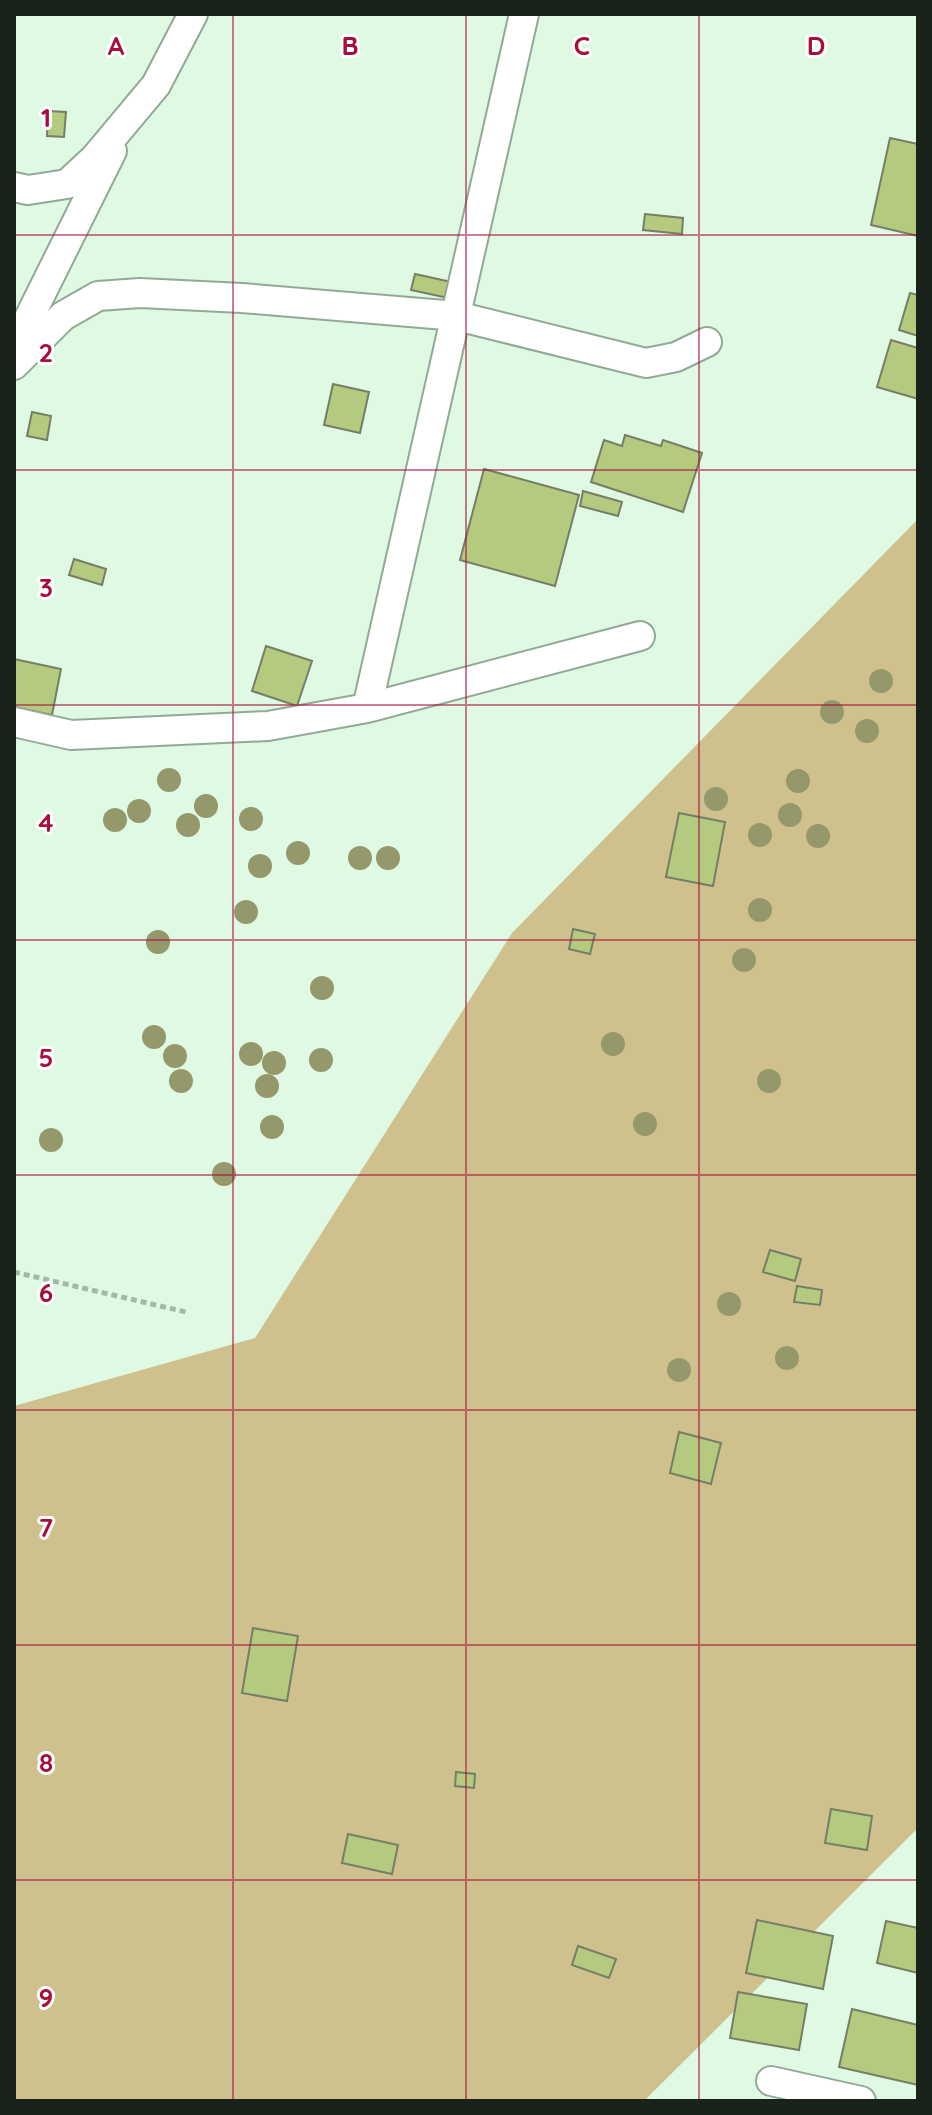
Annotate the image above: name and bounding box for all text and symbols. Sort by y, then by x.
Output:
text: A [108,29,125,62]
text: B [341,29,359,62]
text: C [574,29,590,62]
text: D [807,29,825,62]
text: 1 [41,101,51,134]
text: 2 [39,336,53,369]
text: 3 [39,571,53,604]
text: 4 [38,806,54,839]
text: 5 [39,1041,53,1074]
text: 6 [39,1276,53,1309]
text: 7 [39,1511,53,1544]
text: 8 [39,1746,53,1779]
text: 9 [39,1981,53,2014]

